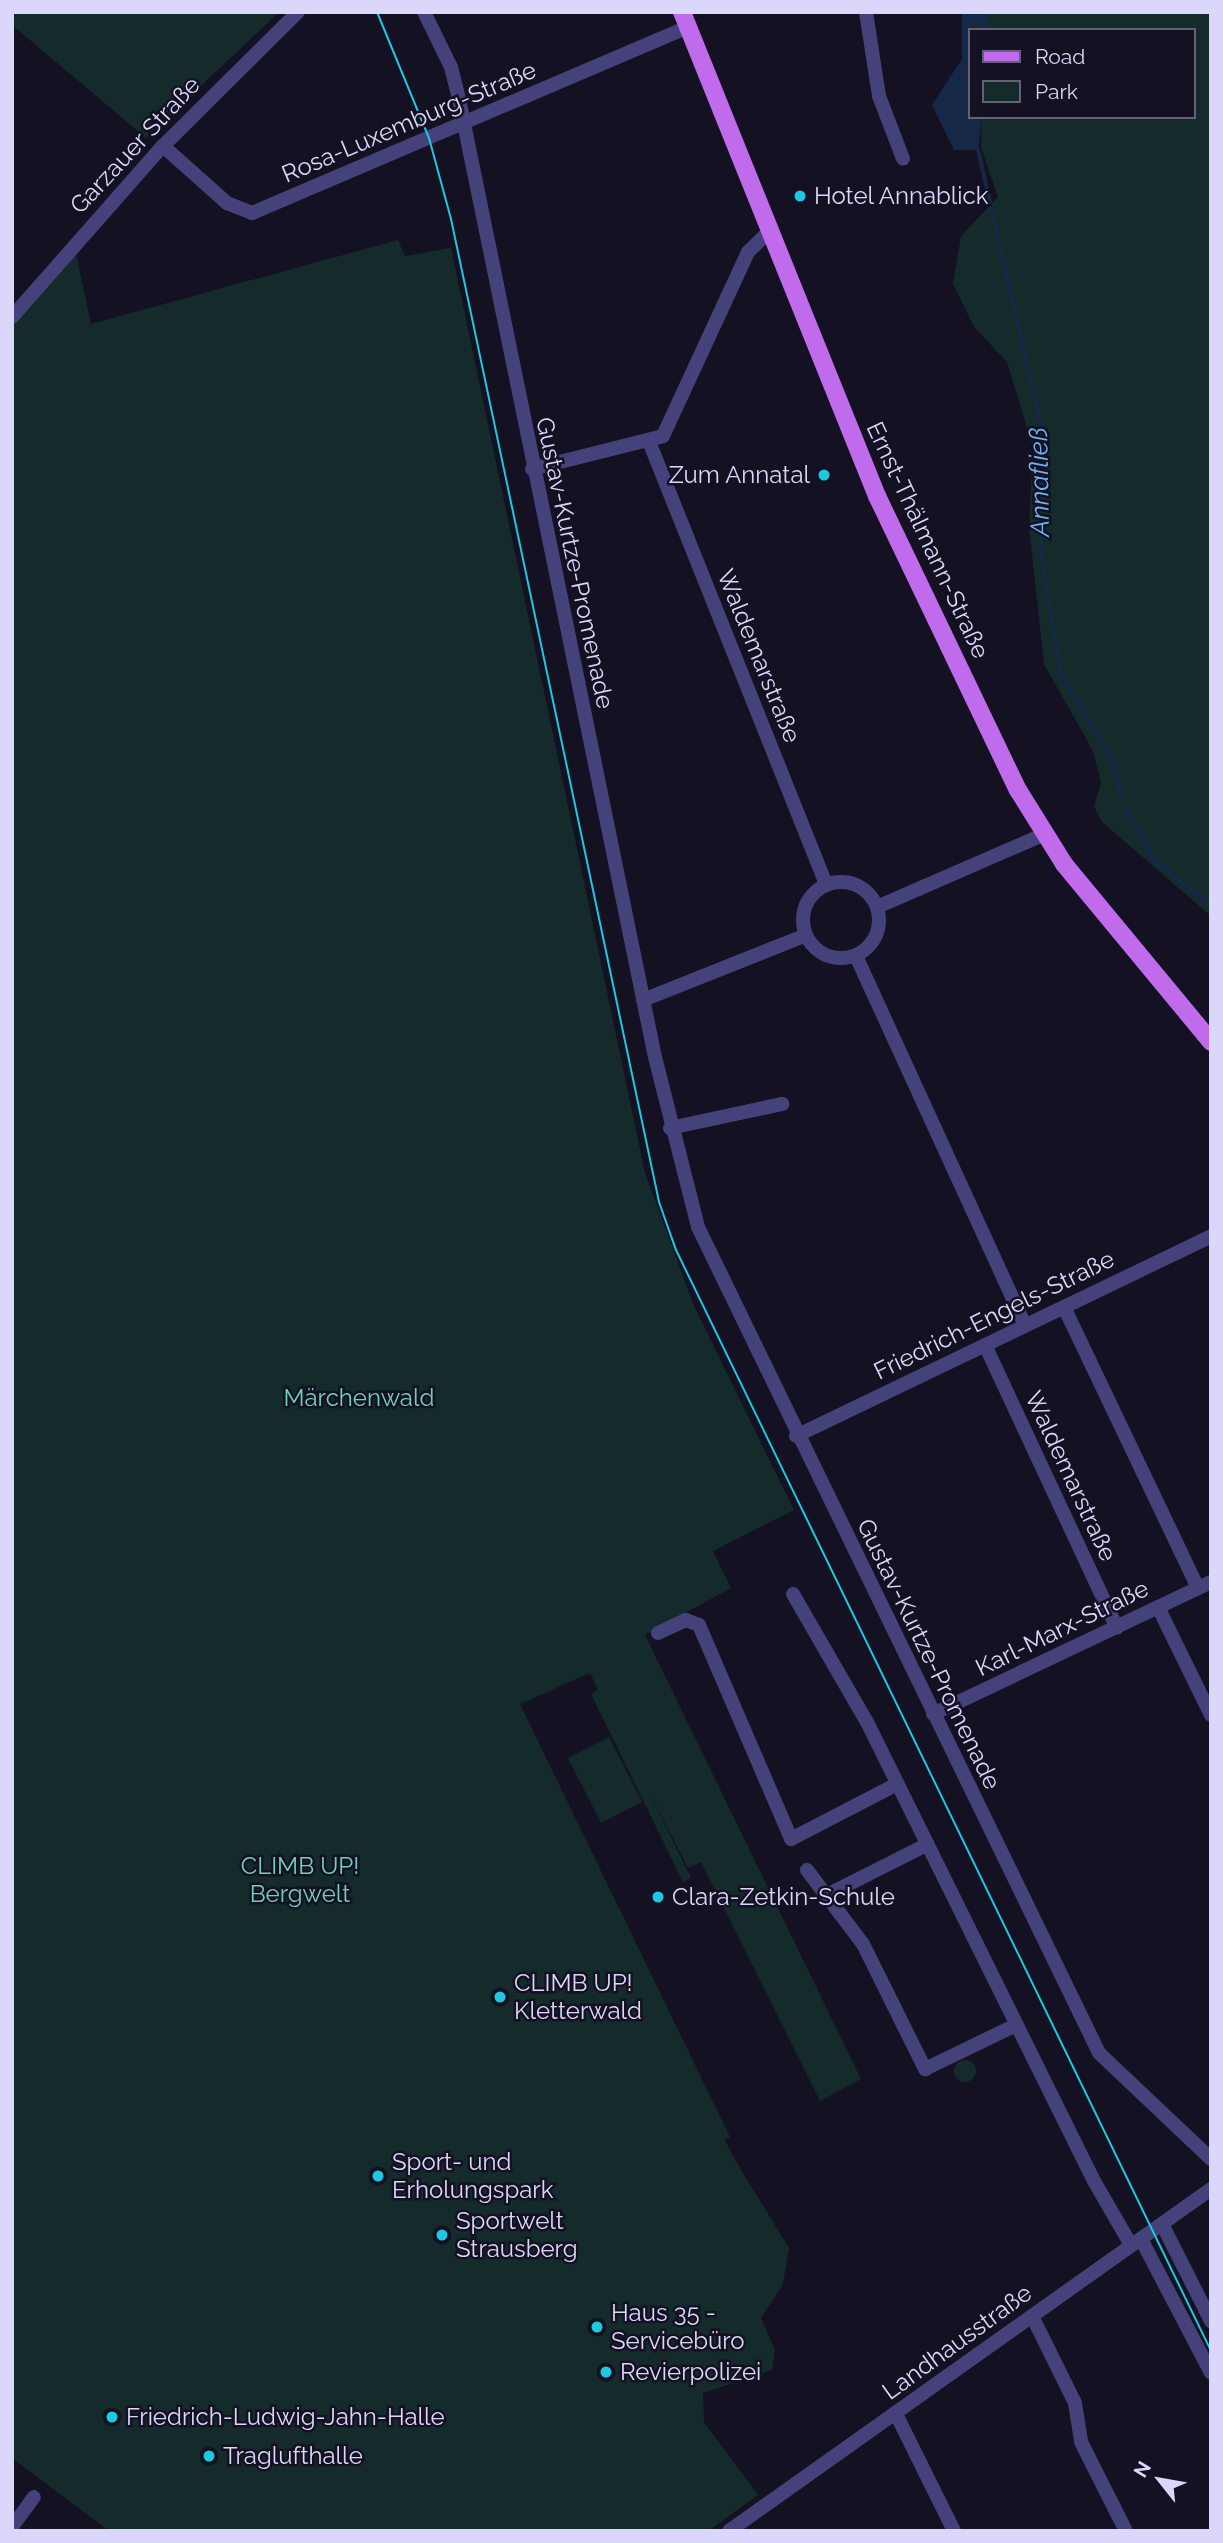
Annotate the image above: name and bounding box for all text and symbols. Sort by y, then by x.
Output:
legend [968,28,1195,119]
text: Road [1035,44,1085,69]
street label: Rosa-Luxemburg-Straße [277,55,541,189]
street label: Garzauer Straße [64,70,206,220]
text: Park [1035,79,1078,104]
place label: Hotel Annablick [814,182,990,210]
marker: Hotel Annablick [792,188,808,204]
street label: Gustav-Kurtze-Promenade [530,415,620,711]
street label: Ernst-Thälmann-Straße [860,417,996,663]
water label: Annafließ [1023,427,1057,537]
place label: Zum Annatal [668,461,810,489]
marker: Zum Annatal [816,467,832,483]
street label: Waldemarstraße [711,565,807,747]
street label: Friedrich-Engels-Straße [869,1244,1119,1386]
park label: Märchenwald [284,1384,434,1412]
street label: Waldemarstraße [1019,1386,1123,1566]
street label: Gustav-Kurtze-Promenade [851,1514,1007,1794]
street label: Karl-Marx-Straße [971,1574,1153,1682]
park label: CLIMB UP! Bergwelt [241,1852,359,1908]
place label: Clara-Zetkin-Schule [672,1883,895,1911]
marker: Clara-Zetkin-Schule [650,1889,666,1905]
place label: CLIMB UP! Kletterwald [514,1969,642,2025]
marker: CLIMB UP! Kletterwald [492,1989,508,2005]
place label: Sport- und Erholungspark [392,2148,553,2204]
marker: Sport- und Erholungspark [370,2168,386,2184]
place label: Sportwelt Strausberg [456,2207,578,2263]
marker: Sportwelt Strausberg [434,2227,450,2243]
street label: Landhausstraße [877,2278,1037,2406]
place label: Haus 35 - Servicebüro [611,2299,745,2355]
marker: Haus 35 - Servicebüro [589,2319,605,2335]
place label: Revierpolizei [620,2358,761,2386]
marker: Revierpolizei [598,2364,614,2380]
place label: Friedrich-Ludwig-Jahn-Halle [126,2403,445,2431]
marker: Friedrich-Ludwig-Jahn-Halle [104,2409,120,2425]
place label: Traglufthalle [223,2442,363,2470]
north arrow [1125,2445,1195,2515]
marker: Traglufthalle [201,2448,217,2464]
text: N [1129,2457,1155,2481]

